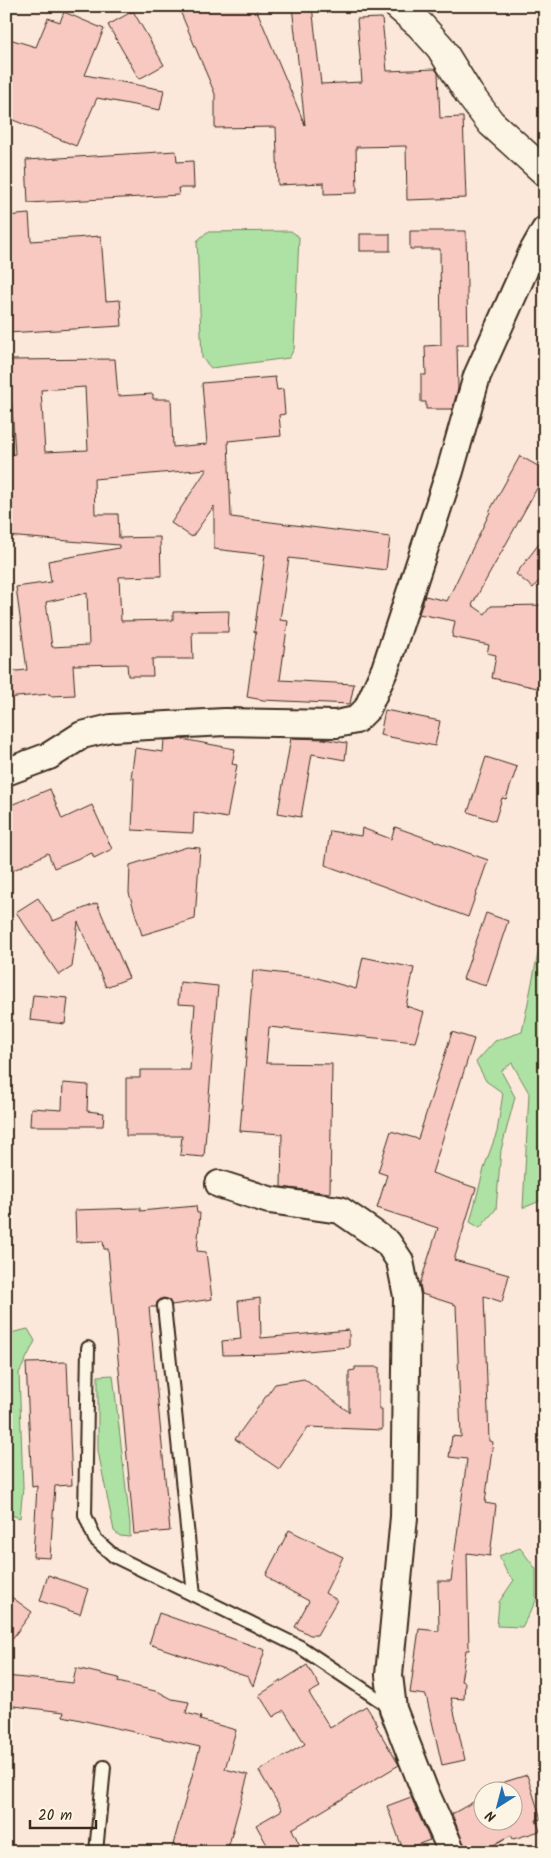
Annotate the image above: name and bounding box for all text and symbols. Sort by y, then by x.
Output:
north arrow [474,1780,524,1830]
scale bar [30,1798,96,1830]
text: 20 m [38,1804,72,1828]
text: N [481,1804,501,1827]

